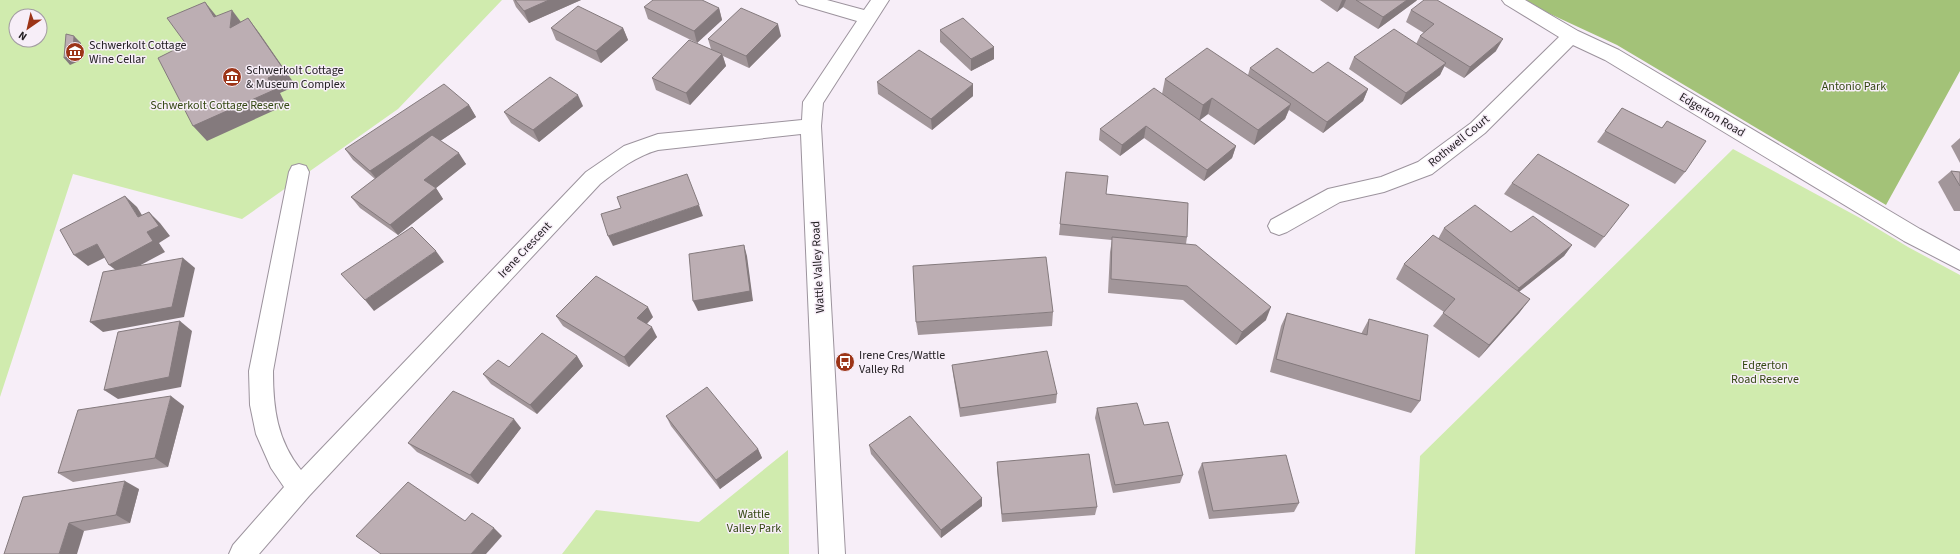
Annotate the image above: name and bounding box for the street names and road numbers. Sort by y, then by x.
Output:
street label: Edgerton Road [1676,89,1748,141]
street label: Rothwell Court [1425,111,1493,171]
street label: Irene Crescent [494,218,556,282]
street label: Wattle Valley Road [807,220,829,314]

